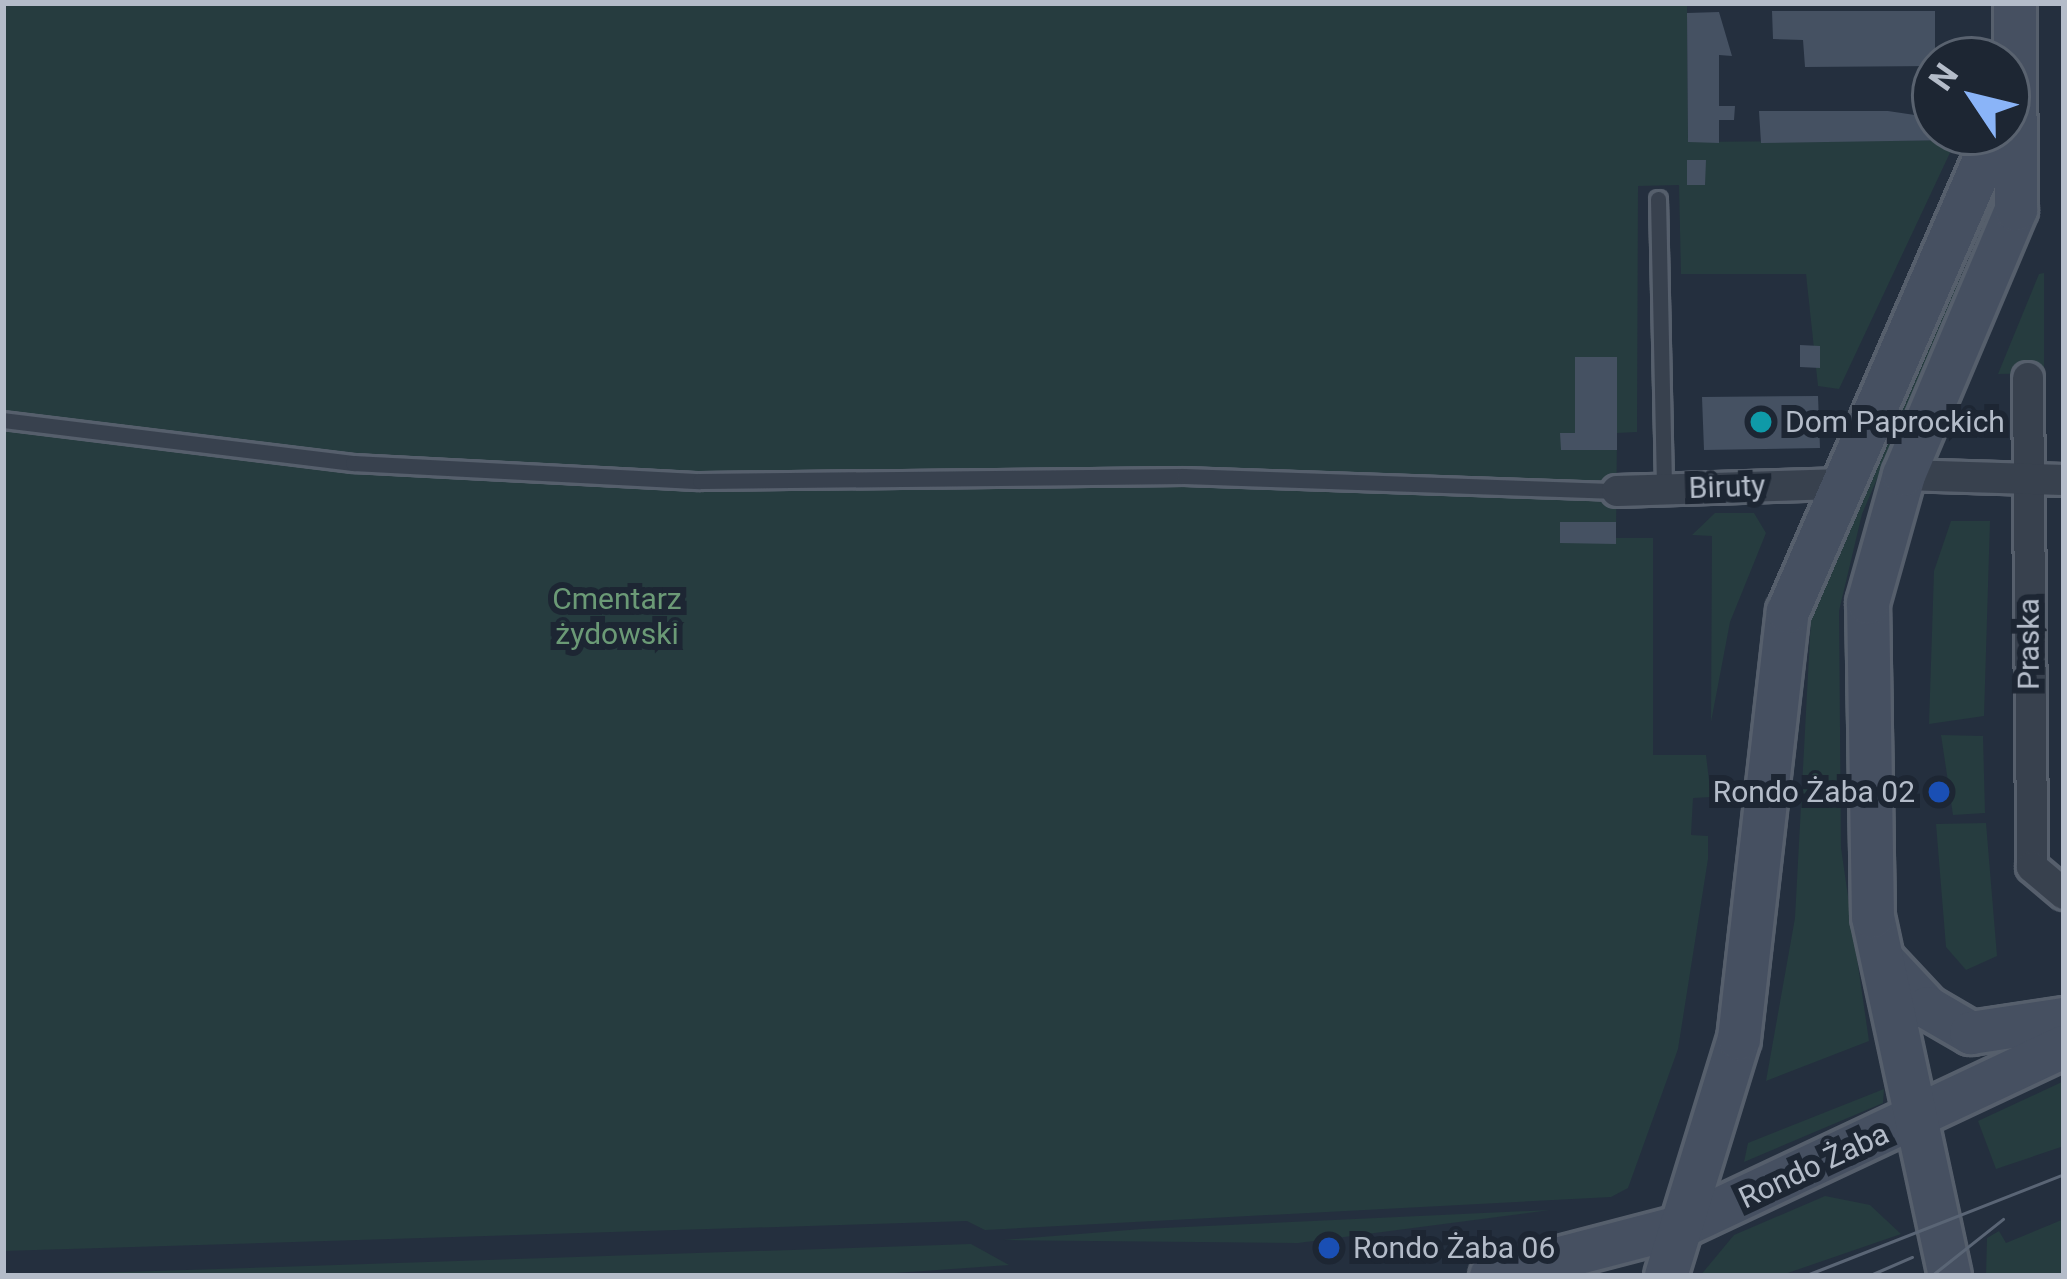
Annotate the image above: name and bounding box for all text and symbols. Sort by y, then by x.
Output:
north arrow [1911,36,2031,156]
text: N [1921,56,1966,98]
place label: Dom Paprockich [1785,404,2005,440]
marker: Dom Paprockich [1748,409,1774,435]
street label: Biruty [1688,468,1766,506]
park label: Cmentarz żydowski [552,581,682,652]
street label: Praska [2011,598,2047,690]
place label: Rondo Żaba 02 [1713,774,1915,810]
marker: Rondo Żaba 02 [1926,779,1952,805]
street label: Rondo Żaba [1733,1116,1895,1216]
place label: Rondo Żaba 06 [1353,1230,1555,1266]
marker: Rondo Żaba 06 [1316,1235,1342,1261]

